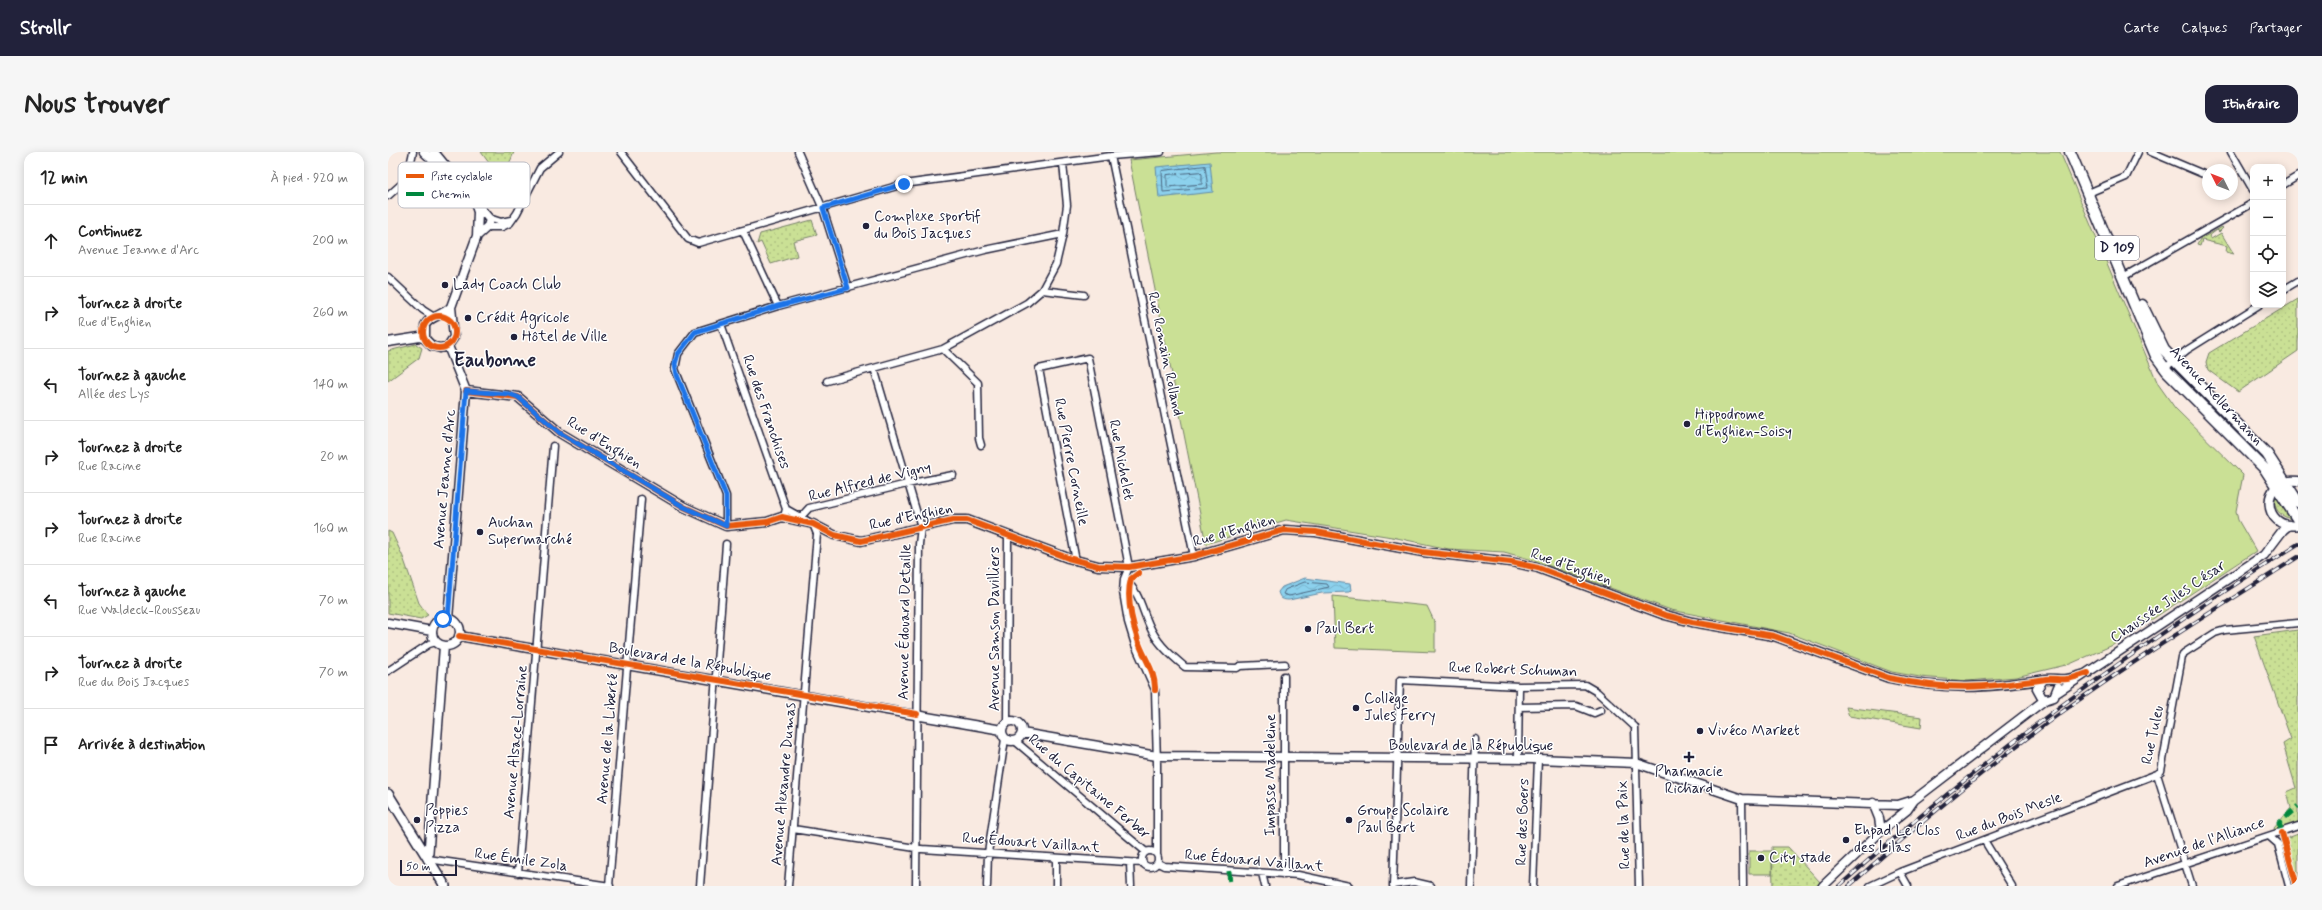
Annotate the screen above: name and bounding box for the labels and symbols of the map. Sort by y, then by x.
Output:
legend [398,162,530,208]
north arrow [2202,164,2238,200]
text: Piste cyclable [431,170,492,184]
route end [895,175,913,193]
text: Chemin [431,188,470,202]
place label: Complexe sportif du Bois Jacques [874,207,981,244]
marker: Complexe sportif du Bois Jacques [861,221,871,231]
road number: D 109 [2095,236,2139,260]
place label: Lady Coach Club [453,275,561,295]
marker: Lady Coach Club [440,280,450,290]
street label: Rue Romain Rolland [1142,290,1188,418]
place label: Crédit Agricole [476,308,570,329]
marker: Crédit Agricole [463,313,473,323]
place label: Hôtel de Ville [522,327,608,347]
marker: Hôtel de Ville [509,332,519,342]
street label: Avenue Kellermann [2165,342,2267,450]
district label: Eaubonne [454,348,536,373]
street label: Rue des Franchises [737,352,795,472]
street label: Rue Pierre Corneille [1049,397,1093,527]
place label: Hippodrome d'Enghien-Soisy [1695,405,1792,443]
street label: Avenue Jeanne d'Arc [429,408,461,550]
street label: Rue d'Enghien [562,412,645,475]
street label: Rue Michelet [1103,418,1139,502]
marker: Hippodrome d'Enghien-Soisy [1682,419,1692,429]
street label: Rue Alfred de Vigny [807,457,933,507]
street label: Rue d'Enghien [867,498,955,537]
street label: Rue d'Enghien [1191,510,1278,553]
place label: Auchan Supermarché [488,513,572,550]
marker: Auchan Supermarché [475,527,485,537]
street label: Avenue Édouard Detaille [893,544,916,700]
street label: Rue d'Enghien [1527,544,1614,591]
street label: Avenue Samson Davilliers [985,546,1005,711]
street label: Chaussée Jules César [2107,556,2230,648]
route start [434,610,452,628]
place label: Paul Bert [1316,619,1374,639]
marker: Paul Bert [1303,624,1313,634]
street label: Boulevard de la République [607,638,773,686]
street label: Rue Robert Schuman [1448,658,1578,682]
street label: Avenue Alsace-Lorraine [499,664,533,820]
street label: Avenue de la Liberté [592,673,624,805]
place label: Collège Jules Ferry [1364,689,1436,726]
street label: Avenue Alexandre Dumas [767,702,801,866]
marker: Collège Jules Ferry [1351,703,1361,713]
street label: Rue Tuleu [2137,704,2169,766]
street label: Impasse Madeleine [1261,714,1281,836]
place label: Vivéco Market [1708,721,1800,741]
marker: Vivéco Market [1695,726,1705,736]
street label: Rue du Capitaine Ferber [1024,730,1154,844]
street label: Boulevard de la République [1389,736,1554,756]
marker: Pharmacie Richard [1684,752,1694,762]
place label: Pharmacie Richard [1655,762,1723,799]
street label: Rue des Boers [1511,778,1535,866]
street label: Rue de la Paix [1612,780,1636,870]
street label: Rue du Bois Mesle [1953,788,2065,846]
place label: Poppies Pizza [425,801,469,838]
place label: Groupe Scolaire Paul Bert [1357,801,1449,838]
street label: Avenue de l'Alliance [2141,813,2267,873]
marker: Poppies Pizza [412,815,422,825]
marker: Groupe Scolaire Paul Bert [1344,815,1354,825]
place label: Ehpad Le Clos des Lilas [1854,821,1940,858]
street label: Rue Édouart Vaillant [962,827,1101,858]
marker: Ehpad Le Clos des Lilas [1841,835,1851,845]
street label: Rue Émile Zola [473,843,569,876]
street label: Rue Édouard Vaillant [1184,844,1325,877]
place label: City stade [1769,848,1831,868]
marker: City stade [1756,853,1766,863]
scale bar [400,858,457,877]

